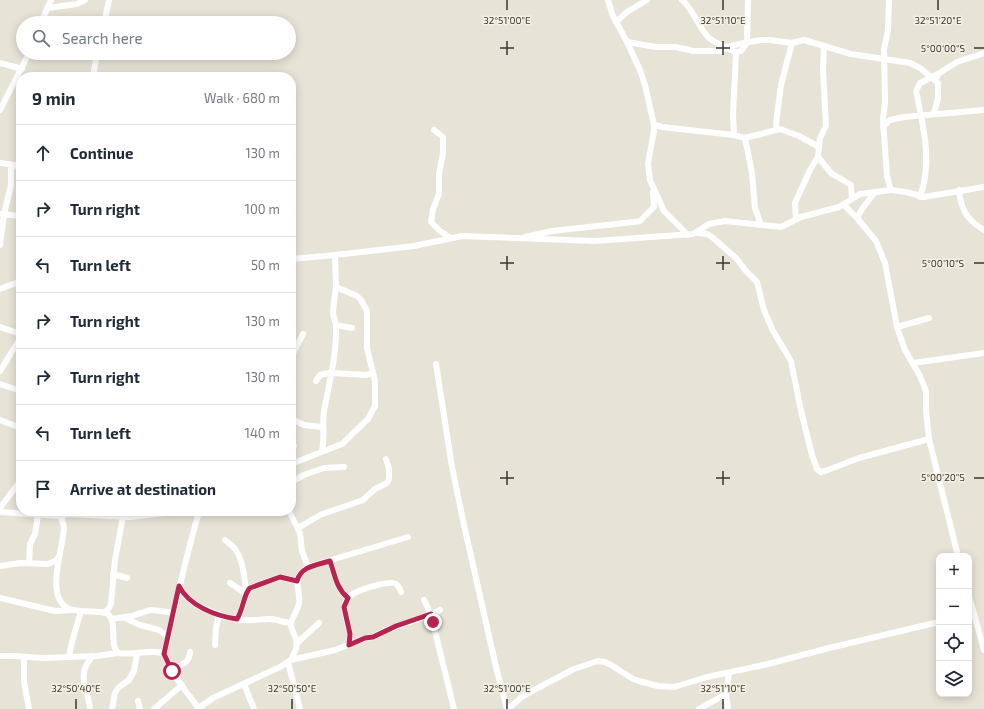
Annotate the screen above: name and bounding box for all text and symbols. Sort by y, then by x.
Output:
text: 32°51'00"E [483,14,531,26]
text: 32°51'10"E [700,14,746,26]
text: 32°51'20"E [914,14,962,26]
search box [16,16,296,60]
icon: search [30,27,52,49]
text: Search here [62,29,143,47]
text: 5°00'00"S [921,42,966,54]
text: 9 min [32,88,76,108]
text: Walk · 680 m [204,90,280,106]
icon: ahead [32,142,54,164]
text: Continue [70,144,133,162]
text: 130 m [245,145,280,161]
icon: right [32,198,54,220]
text: Turn right [70,200,140,218]
text: 100 m [245,201,280,217]
icon: left [32,254,54,276]
text: Turn left [70,256,131,274]
text: 50 m [251,257,280,273]
text: 5°00'10"S [922,257,965,269]
icon: right [32,310,54,332]
text: Turn right [70,312,140,330]
text: 130 m [245,313,280,329]
icon: right [32,366,54,388]
text: Turn right [70,368,140,386]
text: 130 m [245,369,280,385]
icon: left [32,422,54,444]
text: Turn left [70,424,131,442]
text: 140 m [245,425,280,441]
text: 5°00'20"S [921,471,965,483]
icon: arrive [32,478,54,500]
text: Arrive at destination [70,480,216,498]
map controls [936,553,972,697]
button: + [936,553,972,589]
button: − [936,589,972,625]
route end [424,613,442,631]
button: locate [936,625,972,661]
button: layers [936,661,972,697]
route start [163,662,181,680]
text: 32°50'40"E [51,682,101,694]
text: 32°50'50"E [268,682,317,694]
text: 32°51'00"E [483,682,531,694]
text: 32°51'10"E [700,682,746,694]

